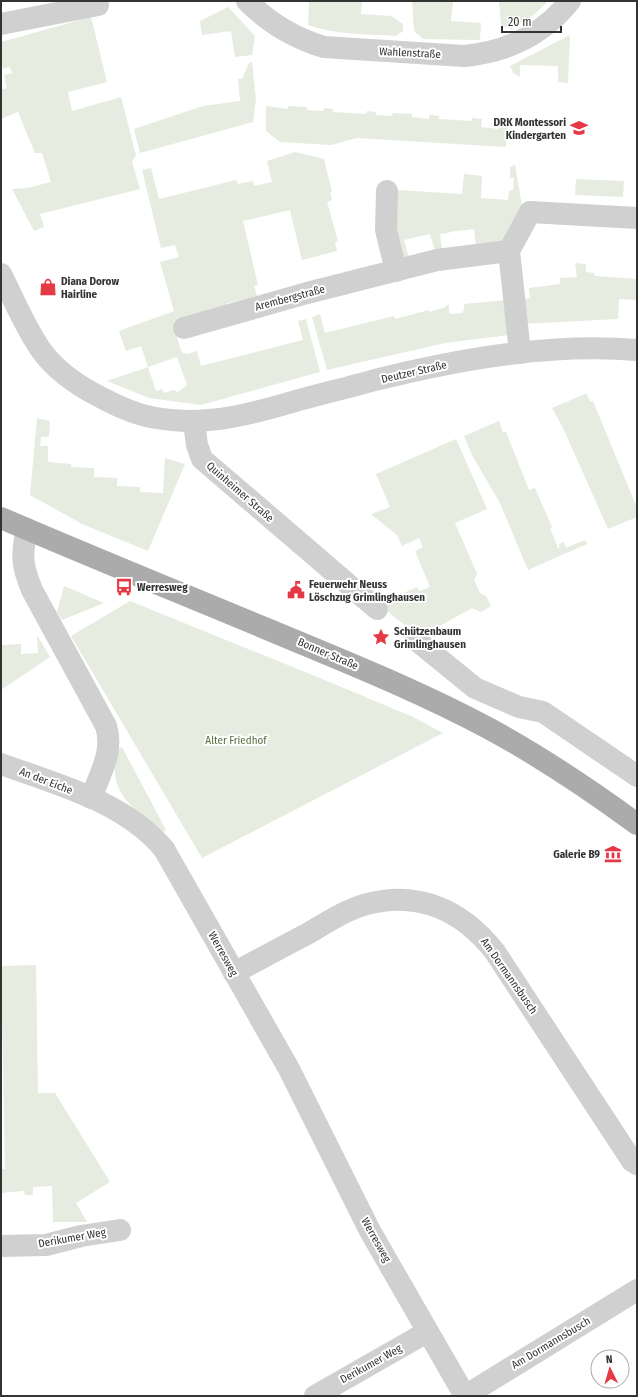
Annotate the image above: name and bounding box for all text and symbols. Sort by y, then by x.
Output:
scale bar [502,8,561,34]
text: 20 m [508,15,532,29]
street label: Wahlenstraße [379,45,441,61]
place label: DRK Montessori Kindergarten [493,116,566,142]
school or university icon: DRK Montessori Kindergarten [569,118,589,138]
place label: Diana Dorow Hairline [61,275,119,301]
shop icon: Diana Dorow Hairline [38,277,58,297]
street label: Arembergstraße [254,282,326,314]
street label: Deutzer Straße [380,358,448,386]
street label: Quinheimer Straße [204,459,276,525]
bus stop icon: Werresweg [114,577,134,597]
place label: Feuerwehr Neuss Löschzug Grimlinghausen [309,578,425,604]
public building icon: Feuerwehr Neuss Löschzug Grimlinghausen [286,580,306,600]
place label: Werresweg [137,581,188,594]
place label: Schützenbaum Grimlinghausen [394,625,466,651]
place icon: Schützenbaum Grimlinghausen [371,627,391,647]
street label: Bonner Straße [296,635,360,673]
park label: Alter Friedhof [205,734,267,747]
street label: An der Eiche [18,765,74,797]
museum icon: Galerie B9 [603,844,623,864]
place label: Galerie B9 [553,848,600,861]
street label: Werresweg [205,930,241,979]
street label: Am Dormannsbusch [478,935,540,1017]
street label: Werresweg [358,1216,394,1265]
street label: Derikumer Weg [37,1226,108,1250]
street label: Am Dormannsbusch [509,1314,593,1372]
street label: Derikumer Weg [338,1341,405,1386]
north arrow [590,1349,630,1389]
text: N [605,1353,613,1366]

